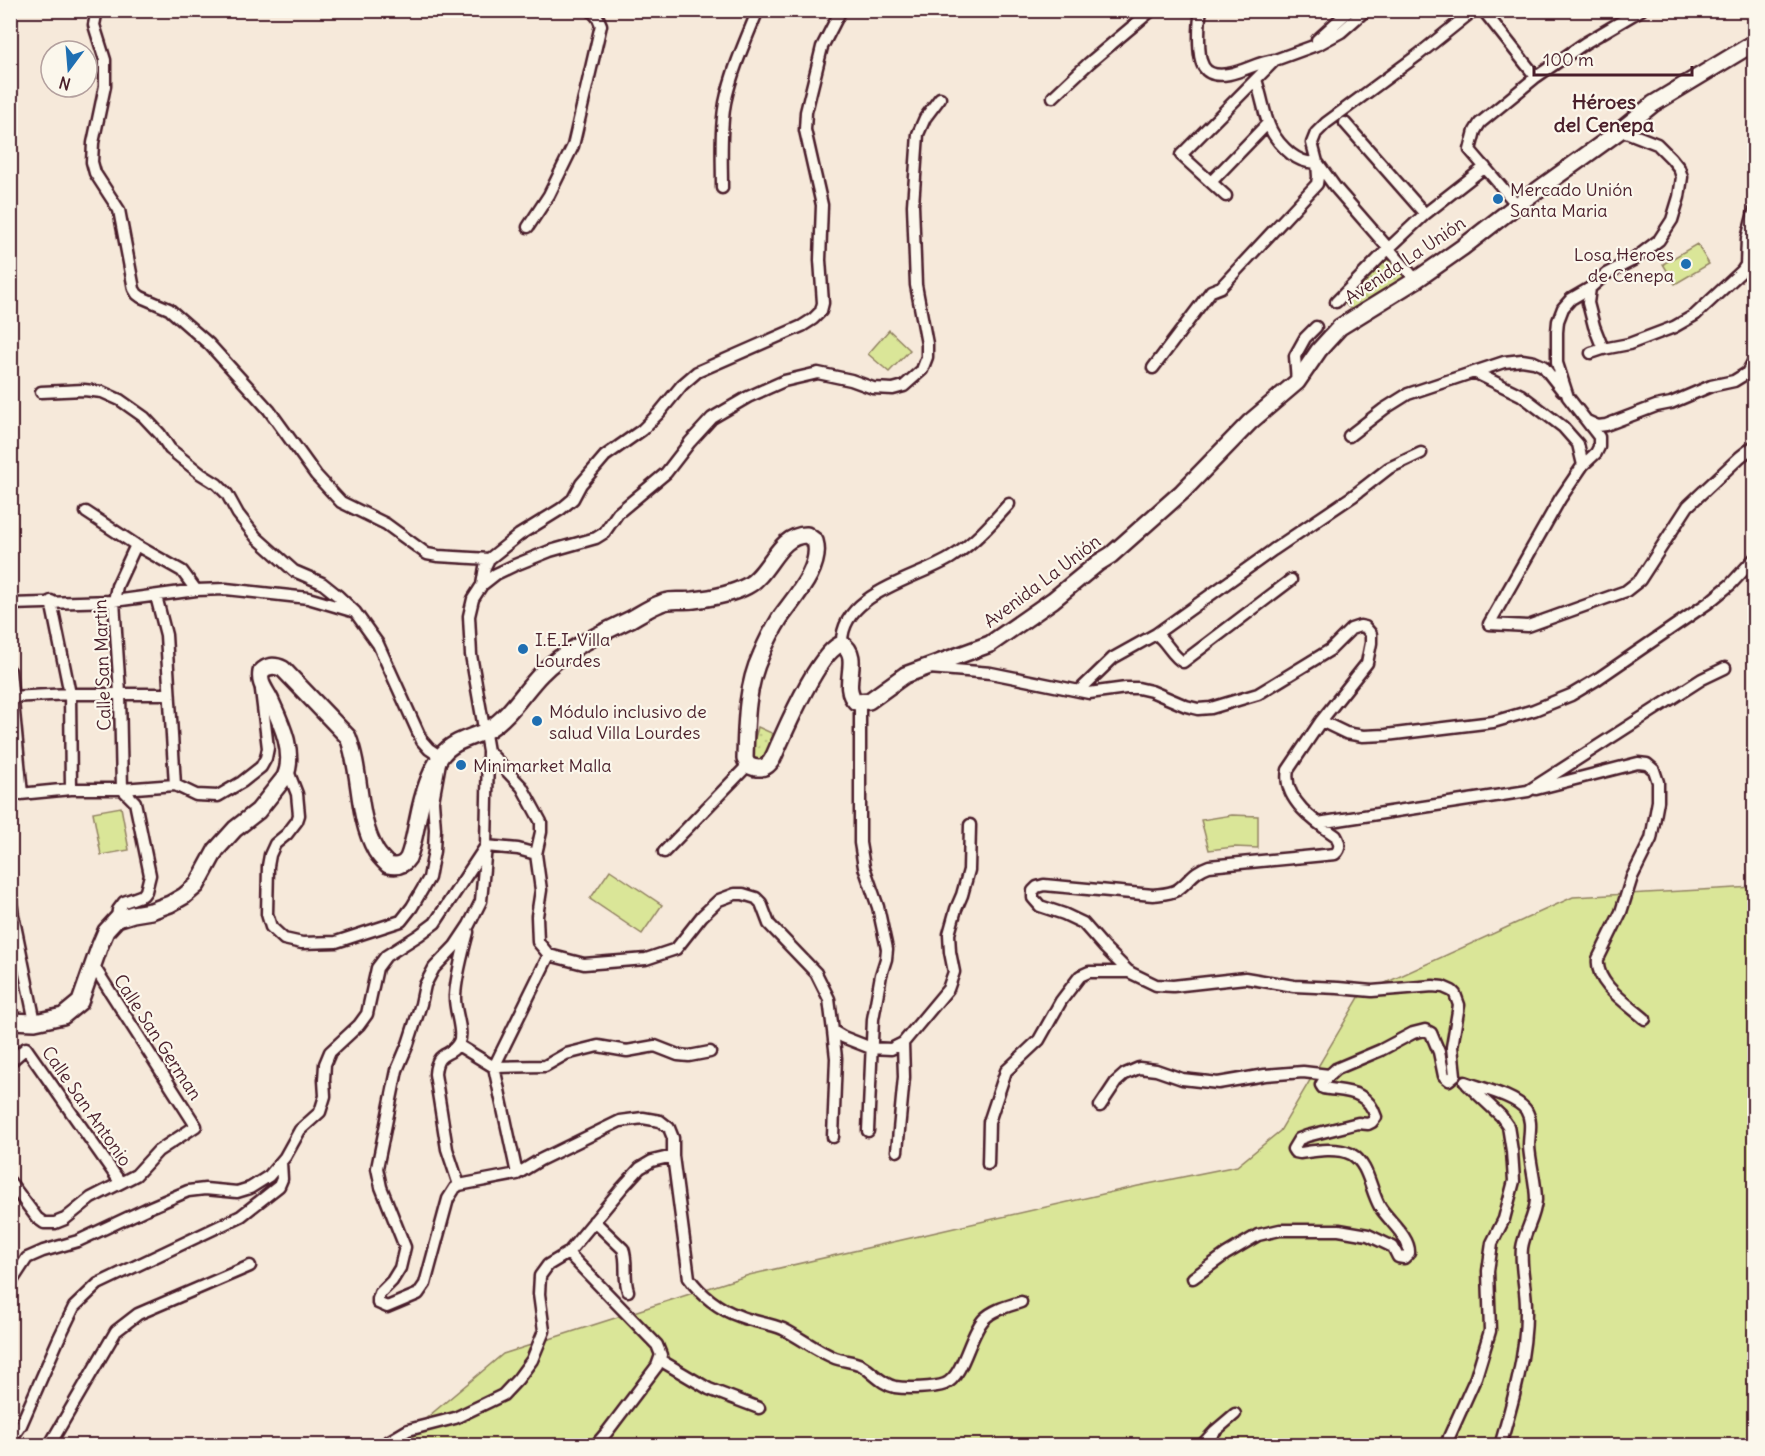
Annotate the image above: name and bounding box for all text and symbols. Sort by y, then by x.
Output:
north arrow [39,39,99,99]
scale bar [1534,39,1692,77]
text: 100 m [1543,48,1594,71]
text: N [57,72,73,95]
district label: Héroes del Cenepa [1554,89,1655,137]
place label: Mercado Unión Santa Maria [1510,178,1633,222]
marker: Mercado Unión Santa Maria [1491,192,1505,206]
street label: Avenida La Unión [1340,211,1470,309]
place label: Losa Heroes de Cenepa [1574,243,1674,287]
marker: Losa Heroes de Cenepa [1679,257,1693,271]
street label: Avenida La Unión [979,529,1105,633]
street label: Calle San Martin [88,599,116,731]
place label: I.E.I. Villa Lourdes [535,628,610,672]
marker: I.E.I. Villa Lourdes [516,642,530,656]
place label: Módulo inclusivo de salud Villa Lourdes [549,700,707,744]
marker: Módulo inclusivo de salud Villa Lourdes [530,714,544,728]
place label: Minimarket Malla [473,754,612,777]
marker: Minimarket Malla [454,758,468,772]
street label: Calle San German [109,970,207,1104]
street label: Calle San Antonio [37,1041,137,1171]

